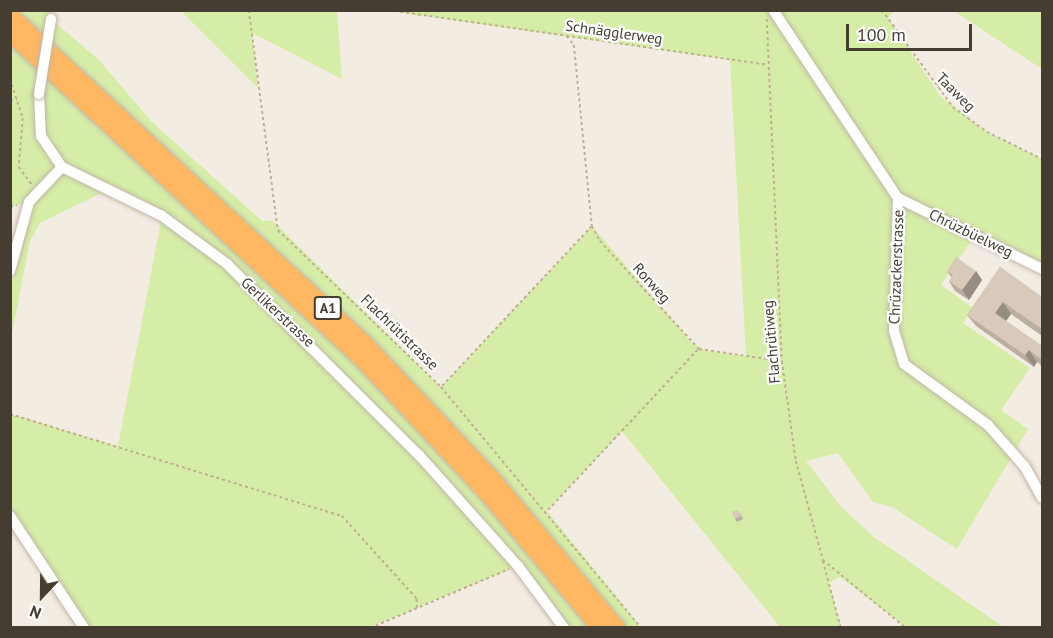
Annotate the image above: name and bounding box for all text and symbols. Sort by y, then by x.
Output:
scale bar [849,12,975,50]
street label: Schnägglerweg [564,16,664,48]
text: 100 m [857,23,906,46]
street label: Taaweg [933,69,979,115]
street label: Chrüzbüelweg [926,205,1016,261]
street label: Chrüzackerstrasse [885,209,907,325]
street label: Rorweg [629,259,675,307]
street label: Gerlikerstrasse [237,273,319,351]
street label: Flachrütistrasse [357,290,443,374]
road number: A1 [313,297,343,319]
street label: Flachrütiweg [758,300,784,384]
north arrow [12,566,72,626]
text: N [27,601,44,624]

